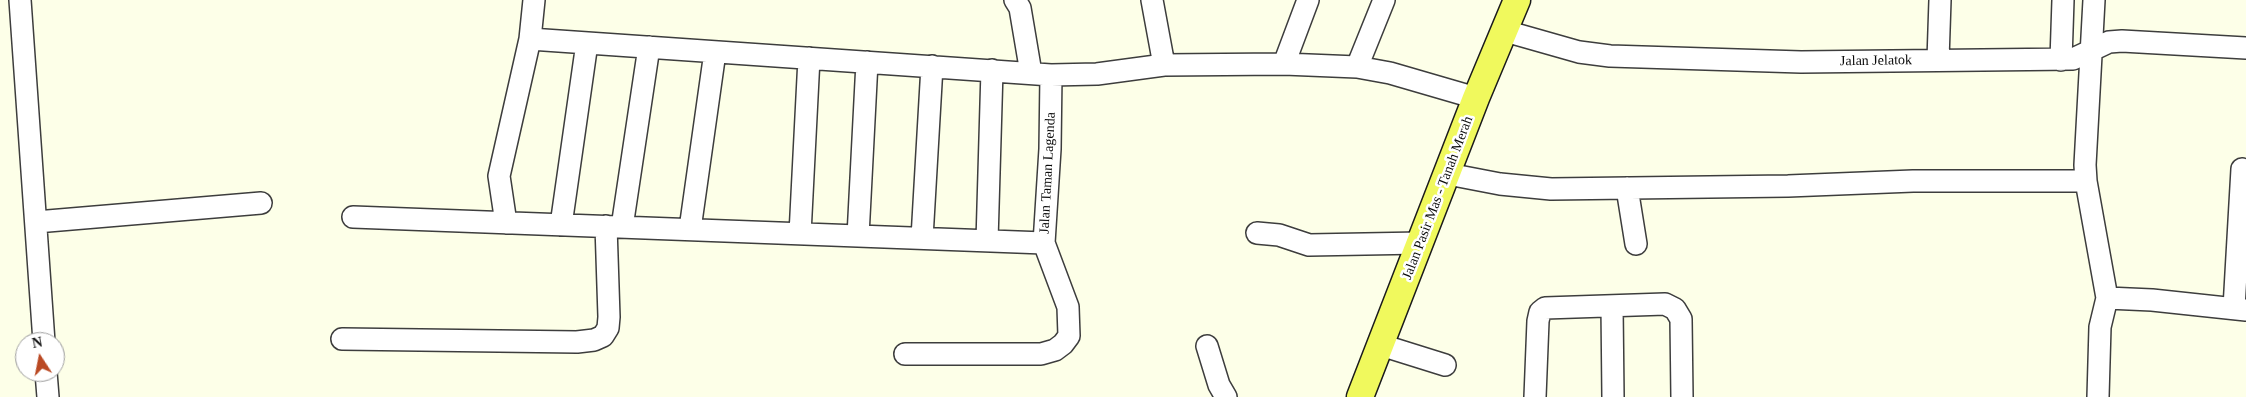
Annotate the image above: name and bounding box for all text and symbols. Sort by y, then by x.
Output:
street label: Jalan Jelatok [1840,52,1912,70]
street label: Jalan Taman Lagenda [1036,112,1060,234]
street label: Jalan Pasir Mas - Tanah Merah [1399,114,1477,282]
north arrow [15,332,65,382]
text: N [31,334,44,351]

